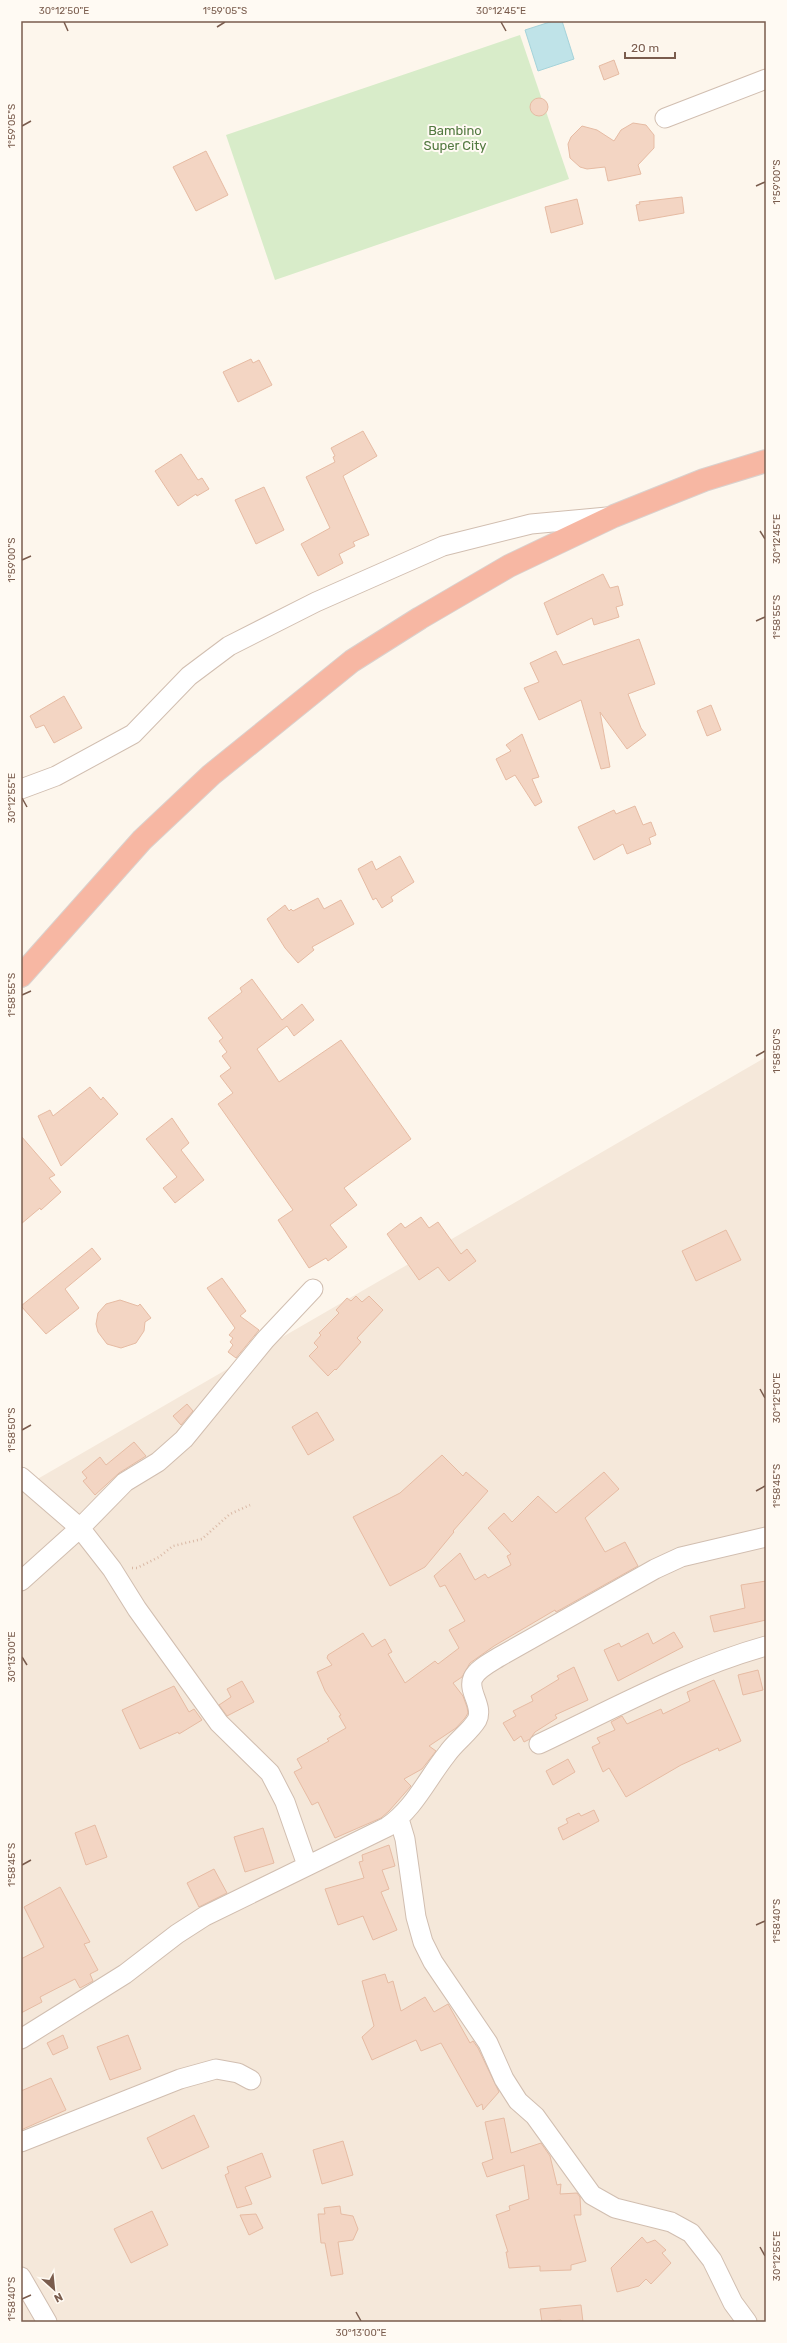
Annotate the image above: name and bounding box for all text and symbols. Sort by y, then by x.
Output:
text: 30°12'50"E [39,5,89,17]
text: 1°59'05"S [203,5,247,17]
text: 30°12'45"E [476,5,526,17]
scale bar [625,34,675,60]
text: 20 m [631,41,659,55]
text: 1°59'05"S [6,104,18,148]
park label: Bambino Super City [424,123,486,153]
text: 1°59'00"S [771,160,783,204]
text: 30°12'45"E [771,514,783,564]
text: 1°59'00"S [6,538,18,582]
text: 1°58'55"S [771,595,783,639]
text: 30°12'55"E [6,773,18,823]
text: 1°58'55"S [6,973,18,1017]
text: 1°58'50"S [771,1029,783,1073]
text: 30°12'50"E [771,1373,783,1423]
text: 1°58'50"S [6,1408,18,1452]
text: 1°58'45"S [771,1464,783,1508]
text: 30°13'00"E [6,1631,18,1683]
text: 1°58'45"S [6,1843,18,1887]
text: 1°58'40"S [771,1899,783,1943]
text: 30°12'55"E [771,2231,783,2281]
north arrow [34,2269,74,2309]
text: 1°58'40"S [6,2277,18,2321]
text: N [52,2290,65,2305]
text: 30°13'00"E [335,2327,387,2339]

